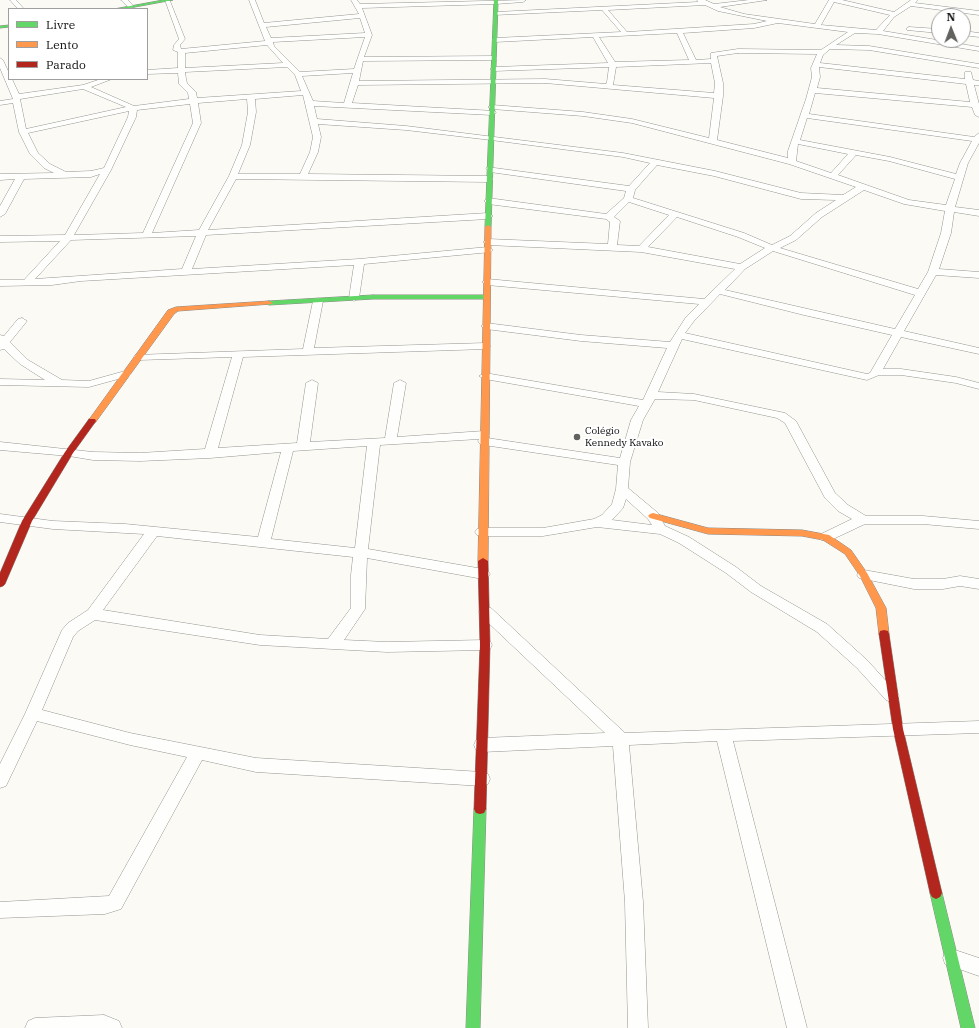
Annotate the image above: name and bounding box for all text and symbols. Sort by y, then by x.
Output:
legend [8,8,148,80]
north arrow [931,8,971,48]
text: N [946,10,955,24]
text: Livre [46,17,75,32]
text: Lento [46,37,78,52]
text: Parado [46,57,86,72]
place label: Colégio Kennedy Kavako [585,425,663,448]
marker: Colégio Kennedy Kavako [572,432,582,442]

